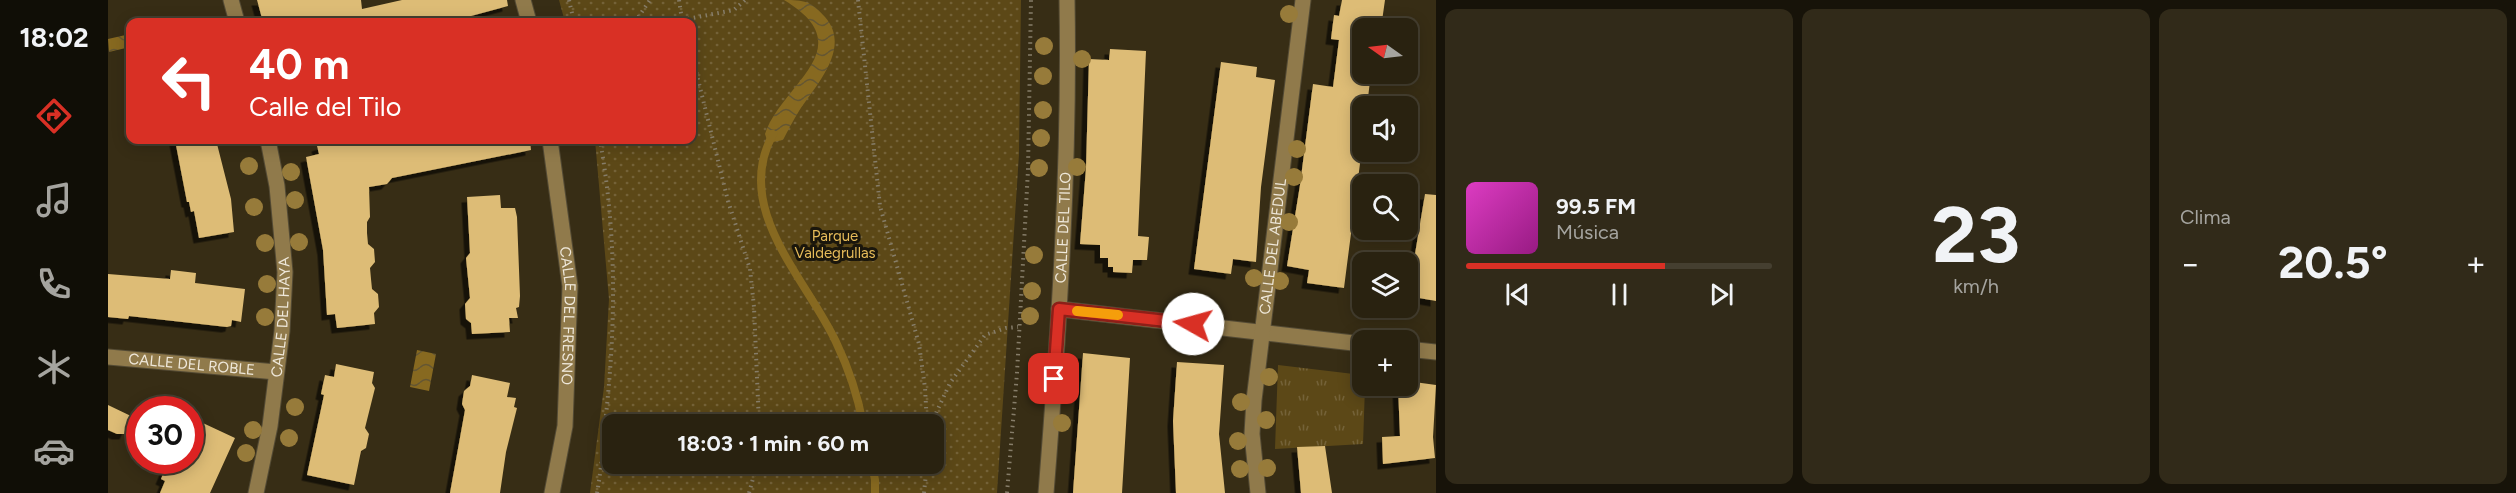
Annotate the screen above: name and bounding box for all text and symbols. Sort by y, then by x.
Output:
north arrow [1352,18,1418,84]
map controls [1352,18,1418,396]
text: 18:02 [19,21,89,54]
text: 40 m [249,39,349,90]
icon: left [150,42,228,120]
text: Calle del Tilo [249,90,401,123]
icon: directions [33,95,75,137]
button: sound [1352,96,1418,162]
street label: CALLE DEL TILO [1052,172,1075,284]
button: search [1352,174,1418,240]
street label: CALLE DEL ABEDUL [1256,177,1290,316]
icon: music [33,179,75,221]
text: 23 [1932,188,2020,282]
text: 99.5 FM [1556,193,1636,220]
text: Clima [2180,205,2231,229]
text: Música [1556,220,1619,244]
park label: Parque Valdegrullas [794,227,876,262]
text: 20.5° [2278,235,2388,289]
text: − [2180,244,2201,283]
text: + [2465,244,2486,283]
street label: CALLE DEL FRESNO [556,245,579,385]
button: layers [1352,252,1418,318]
street label: CALLE DEL HAYA [267,256,294,378]
icon: phone [33,263,75,305]
text: km/h [1953,274,1999,298]
icon: previous [1501,278,1534,311]
icon: pause [1603,278,1636,311]
icon: next [1705,278,1738,311]
position arrow [1161,292,1225,356]
button: + [1352,330,1418,396]
icon: climate [33,346,75,388]
street label: CALLE DEL ROBLE [128,350,256,379]
pin [1028,353,1079,404]
icon: arrive [1037,362,1070,395]
speed limit sign: 30 [126,396,204,474]
icon: car [33,430,75,472]
text: 18:03 · 1 min · 60 m [677,430,869,457]

